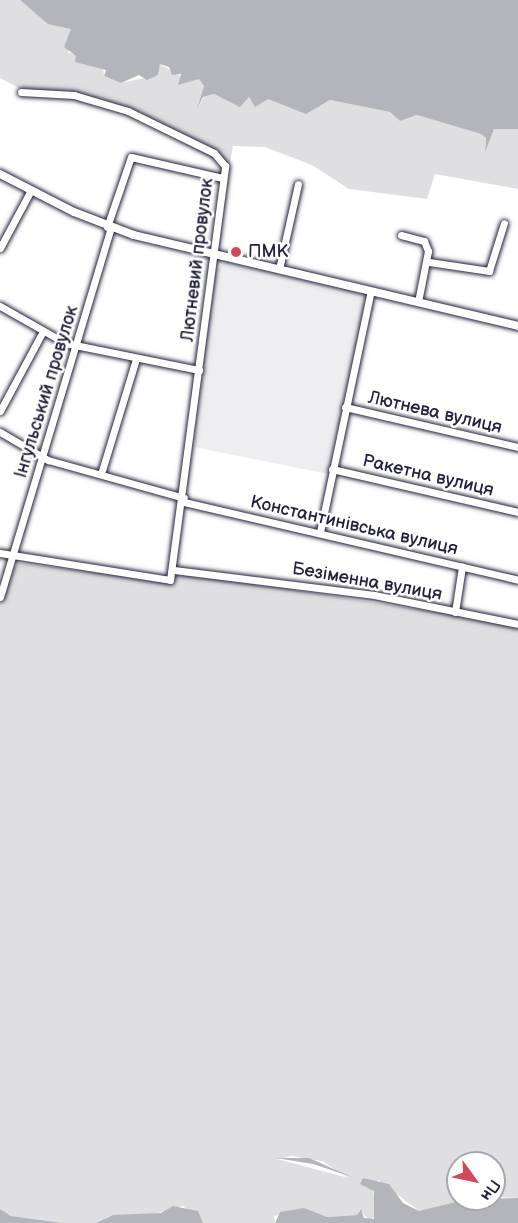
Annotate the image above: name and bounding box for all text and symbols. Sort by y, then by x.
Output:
street label: Лютневий провулок [177,177,219,343]
place label: ПМК [248,241,288,263]
marker: ПМК [229,245,243,259]
street label: Інгульський провулок [10,303,84,481]
street label: Лютнева вулиця [366,387,504,439]
street label: Ракетна вулиця [360,450,496,502]
street label: Константинівська вулиця [248,492,460,560]
street label: Безіменна вулиця [290,558,444,606]
north arrow [446,1151,506,1211]
text: Пн [476,1176,504,1204]

